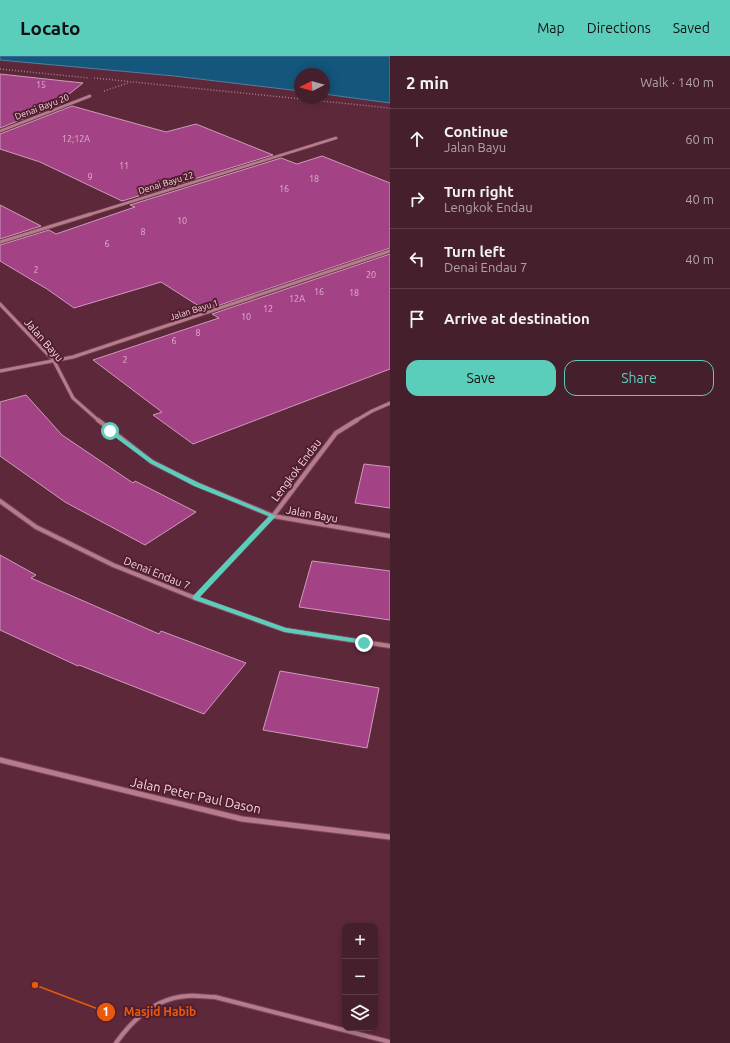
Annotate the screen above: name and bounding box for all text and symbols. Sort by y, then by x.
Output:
text: Locato [20,17,81,39]
text: Map [537,20,565,36]
text: Directions [587,20,651,36]
text: Saved [673,20,710,36]
north arrow [294,68,330,104]
text: 2 min [406,73,449,92]
text: Walk · 140 m [640,75,714,89]
house number: 15 [36,80,46,90]
street label: Denai Bayu 20 [13,92,71,122]
text: Continue [444,123,508,140]
icon: ahead [406,128,428,150]
text: 60 m [685,132,714,146]
house number: 12;12A [62,134,90,144]
text: Jalan Bayu [444,140,506,154]
house number: 11 [119,161,129,171]
street label: Denai Bayu 22 [137,170,195,196]
house number: 9 [87,172,93,182]
house number: 18 [309,174,319,184]
text: Turn right [444,183,514,200]
house number: 16 [279,184,289,194]
icon: right [406,188,428,210]
text: 40 m [685,192,714,206]
text: Lengkok Endau [444,200,533,214]
house number: 10 [177,216,187,226]
house number: 8 [140,227,146,237]
house number: 6 [104,239,110,249]
text: Turn left [444,243,505,260]
icon: left [406,248,428,270]
text: 40 m [685,252,714,266]
text: Denai Endau 7 [444,260,527,274]
house number: 2 [33,265,39,275]
house number: 20 [366,270,376,280]
house number: 16 [314,287,324,297]
house number: 18 [349,288,359,298]
house number: 12A [289,294,305,304]
street label: Jalan Bayu 1 [169,297,219,323]
house number: 12 [263,304,273,314]
icon: arrive [406,308,428,330]
text: Arrive at destination [444,310,590,327]
house number: 10 [241,312,251,322]
street label: Jalan Bayu [22,316,66,364]
house number: 8 [195,328,201,338]
house number: 6 [171,336,177,346]
house number: 2 [122,355,128,365]
button: Save [406,360,556,396]
button: Share [564,360,714,396]
route start [101,422,119,440]
street label: Lengkok Endau [269,436,323,504]
street label: Jalan Bayu [285,504,339,524]
street label: Denai Endau 7 [122,554,192,592]
route end [355,634,373,652]
street label: Jalan Peter Paul Dason [129,774,263,816]
map controls [342,923,378,1031]
button: + [342,923,378,959]
button: − [342,959,378,995]
button: layers [342,995,378,1031]
callout: Masjid Habib [96,1000,204,1024]
text: 1 [103,1005,109,1018]
text: Masjid Habib [124,1005,196,1018]

